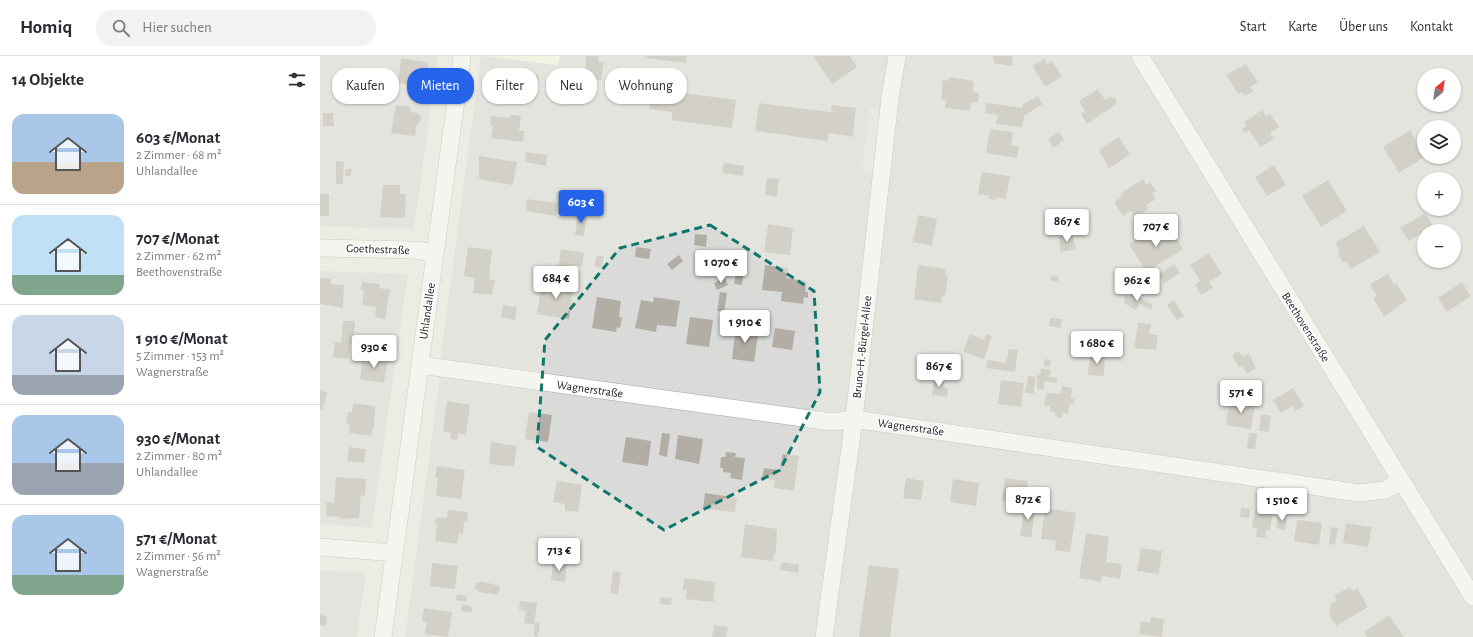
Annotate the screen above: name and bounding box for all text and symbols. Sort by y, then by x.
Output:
search box [96,10,376,46]
icon: search [110,17,132,39]
text: Homiq [20,18,72,37]
text: Hier suchen [142,20,212,35]
text: Start [1240,20,1266,34]
text: Karte [1288,20,1317,34]
text: Über uns [1339,20,1388,34]
text: Kontakt [1410,20,1453,34]
chip: Kaufen [332,68,399,104]
chip: Mieten [407,68,474,104]
chip: Filter [482,68,538,104]
chip: Neu [546,68,597,104]
chip: Wohnung [605,68,687,104]
north arrow [1417,68,1461,112]
map controls [1417,68,1461,268]
icon: filters [286,69,308,91]
text: 14 Objekte [12,71,84,88]
button: layers [1417,120,1461,164]
text: 603 €/Monat [136,129,220,146]
icon: home [44,130,92,178]
text: 2 Zimmer · 68 m² [136,149,222,162]
text: Uhlandallee [136,165,198,178]
button: + [1417,172,1461,216]
pin: 603 € [553,190,609,224]
text: 603 € [568,196,594,209]
pin: 867 € [1039,209,1095,243]
pin: 707 € [1128,214,1184,248]
text: 867 € [1054,215,1080,228]
text: 707 € [1143,220,1169,233]
button: − [1417,224,1461,268]
text: 707 €/Monat [136,230,219,247]
icon: home [44,231,92,279]
street label: Goethestraße [346,242,410,256]
text: 2 Zimmer · 62 m² [136,250,221,263]
pin: 1 070 € [684,250,758,284]
text: 1 070 € [704,256,738,269]
text: Beethovenstraße [136,266,222,279]
pin: 684 € [528,266,584,300]
pin: 962 € [1109,268,1165,302]
text: 684 € [542,272,570,285]
text: 962 € [1124,274,1150,287]
street label: Uhlandallee [417,282,437,340]
street label: Beethovenstraße [1280,290,1332,364]
street label: Bruno-H.-Bürgel-Allee [851,295,873,399]
pin: 1 910 € [708,310,782,344]
text: 1 910 € [729,316,761,329]
text: 1 910 €/Monat [136,330,228,347]
icon: home [44,331,92,379]
pin: 1 680 € [1060,331,1134,365]
pin: 930 € [346,335,402,369]
text: 1 680 € [1080,337,1114,350]
text: 930 € [361,341,387,354]
text: 5 Zimmer · 153 m² [136,350,224,363]
pin: 867 € [911,354,967,388]
text: 867 € [926,360,952,373]
text: Wagnerstraße [136,366,208,379]
street label: Wagnerstraße [556,378,624,400]
pin: 571 € [1213,380,1269,414]
text: 571 € [1229,386,1253,399]
street label: Wagnerstraße [877,416,945,438]
text: 930 €/Monat [136,430,220,447]
icon: home [44,431,92,479]
text: 2 Zimmer · 80 m² [136,450,222,463]
text: Uhlandallee [136,466,198,479]
pin: 872 € [1000,487,1056,521]
pin: 1 510 € [1245,488,1319,522]
text: 872 € [1015,493,1041,506]
text: 1 510 € [1266,494,1298,507]
text: 571 €/Monat [136,530,217,547]
icon: home [44,531,92,579]
pin: 713 € [531,538,587,572]
text: 713 € [547,544,571,557]
text: 2 Zimmer · 56 m² [136,550,221,563]
text: Wagnerstraße [136,566,208,579]

